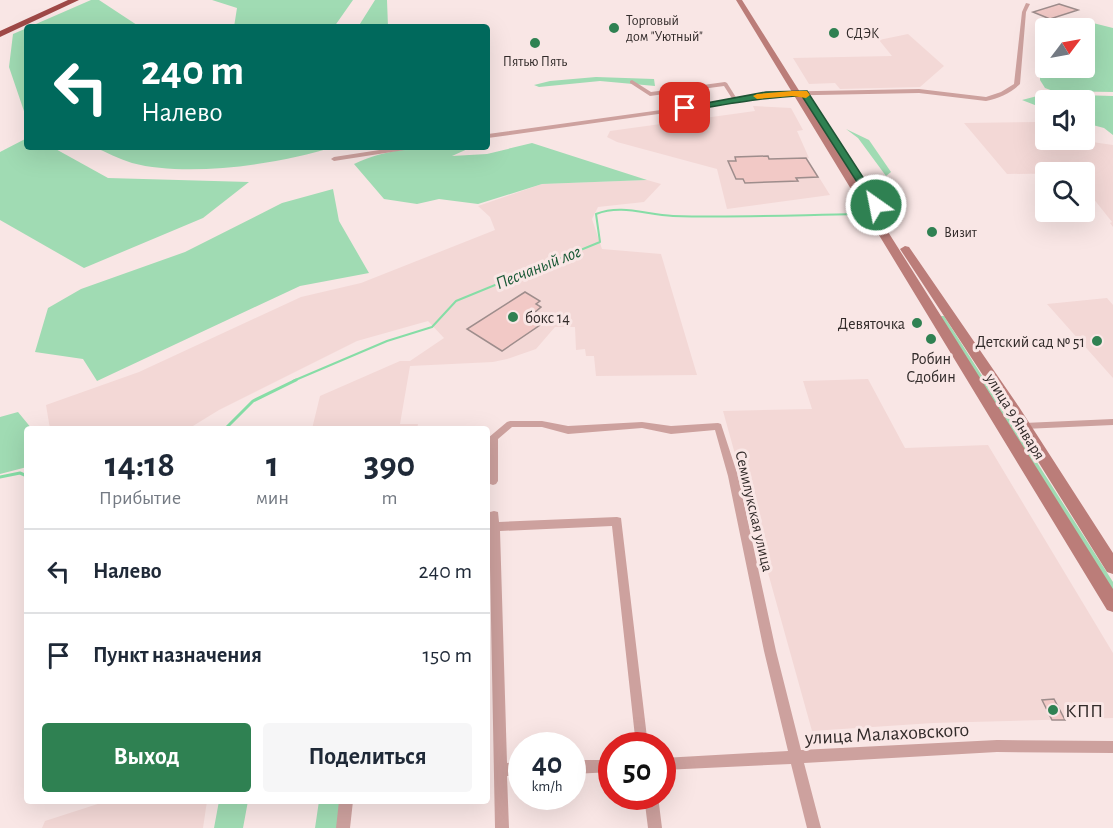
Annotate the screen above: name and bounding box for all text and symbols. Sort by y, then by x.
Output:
place label: Торговый дом "Уютный" [626,14,703,44]
north arrow [1035,18,1095,78]
map controls [1035,18,1095,222]
marker: Торговый дом "Уютный" [607,21,621,35]
marker: СДЭК [827,26,841,40]
place label: СДЭК [846,27,879,41]
marker: Пятью Пять [528,36,542,50]
icon: left [42,48,120,126]
text: 240 m [141,50,244,92]
place label: Пятью Пять [503,55,567,69]
pin [659,82,710,133]
button: sound [1035,90,1095,150]
icon: arrive [668,91,701,124]
text: Налево [141,99,223,126]
button: search [1035,162,1095,222]
position arrow [844,173,908,237]
marker: Визит [925,225,939,239]
place label: Визит [944,226,978,240]
water label: Песчаный лог [493,243,584,293]
marker: бокс 14 [506,310,520,324]
place label: бокс 14 [525,310,570,326]
place label: Девяточка [838,316,905,332]
marker: Девяточка [910,316,924,330]
marker: Робин Сдобин [924,332,938,346]
place label: Детский сад № 51 [975,334,1085,350]
marker: Детский сад № 51 [1090,334,1104,348]
place label: Робин Сдобин [906,351,956,385]
street label: улица 9 Января [981,370,1048,463]
text: 14:18 [105,447,175,483]
text: 1 [266,447,279,483]
text: 390 [364,447,415,483]
street label: Семилукская улица [731,449,776,574]
text: Прибытие [99,488,181,508]
text: мин [256,488,289,508]
text: m [381,488,397,508]
icon: left [42,555,75,588]
text: Налево [93,560,162,582]
text: 240 m [419,560,472,582]
icon: arrive [42,639,75,672]
text: Пункт назначения [93,644,262,666]
text: 150 m [422,644,472,666]
place label: КПП [1065,701,1103,721]
marker: КПП [1046,703,1060,717]
street label: улица Малаховского [803,720,970,748]
button: Выход [42,723,251,792]
button: Поделиться [263,723,472,792]
speed limit sign: 50 [598,732,676,810]
text: 40 [532,749,562,779]
text: km/h [532,779,562,794]

